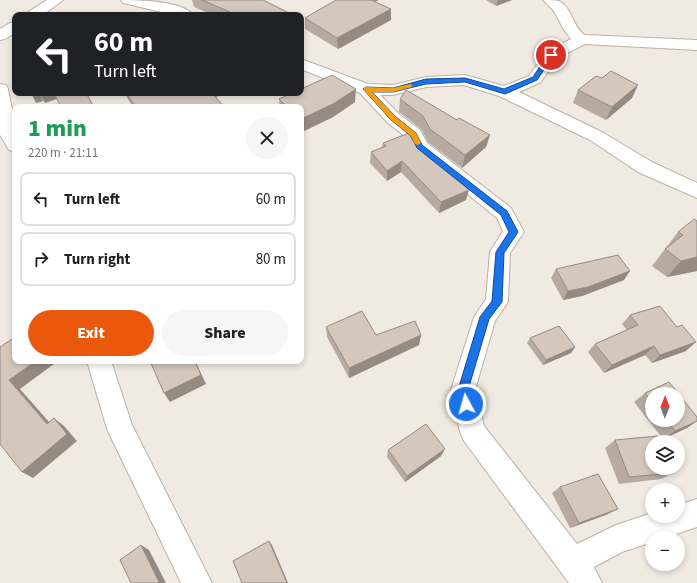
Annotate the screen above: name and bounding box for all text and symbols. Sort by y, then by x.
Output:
text: 60 m [94,22,153,62]
icon: left [28,28,80,80]
pin [534,38,568,72]
icon: arrive [540,44,562,66]
text: Turn left [94,59,156,84]
text: 1 min [28,111,87,146]
button: close [246,117,288,159]
text: 220 m · 21:11 [28,144,98,162]
icon: left [30,188,52,210]
text: Turn left [64,189,120,210]
text: 60 m [256,189,286,210]
icon: right [30,248,52,270]
text: Turn right [64,249,130,270]
text: 80 m [256,249,286,270]
button: Exit [28,310,154,356]
button: Share [162,310,288,356]
position arrow [445,383,487,425]
north arrow [645,387,685,427]
map controls [645,387,685,571]
button: layers [645,435,685,475]
button: + [645,483,685,523]
button: − [645,531,685,571]

